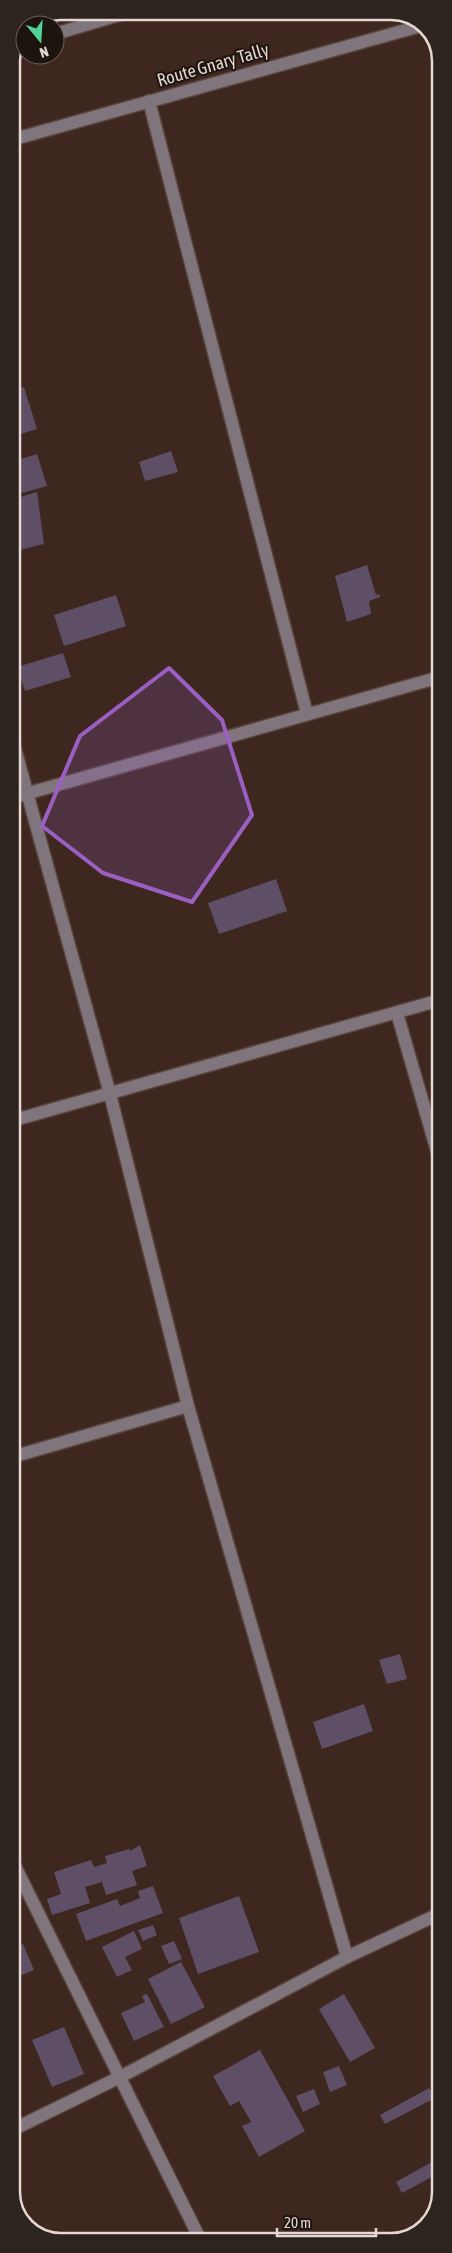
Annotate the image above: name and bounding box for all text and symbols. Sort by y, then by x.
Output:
north arrow [15,15,65,65]
street label: Route Gnary Tally [154,39,271,91]
text: N [38,43,50,61]
scale bar [277,2206,376,2238]
text: 20 m [284,2214,311,2231]

